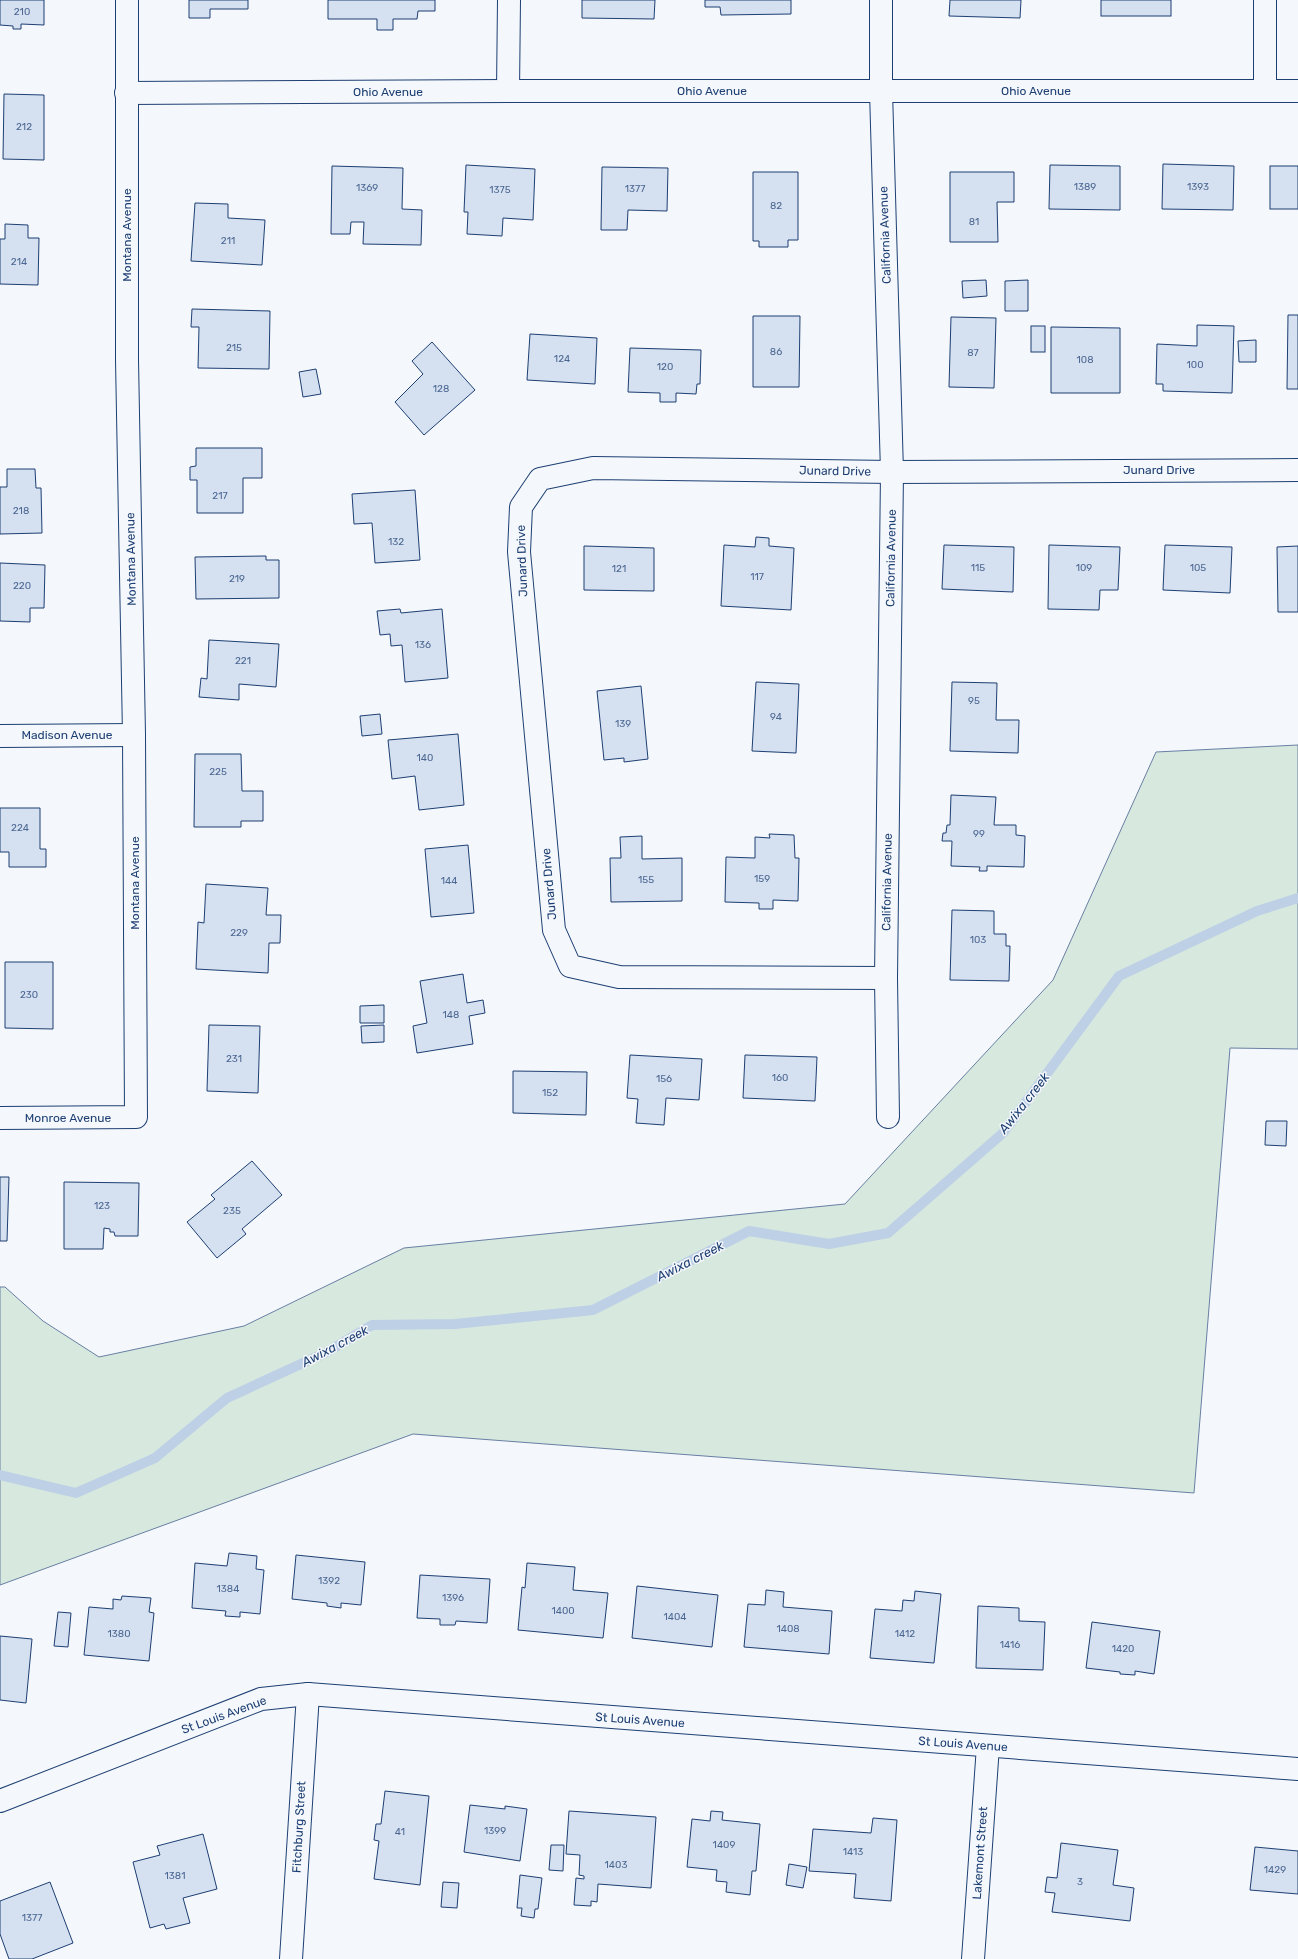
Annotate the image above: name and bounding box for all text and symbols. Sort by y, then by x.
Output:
house number: 210 [14,6,30,18]
street label: Ohio Avenue [677,84,747,98]
street label: Ohio Avenue [1001,84,1071,98]
street label: Ohio Avenue [353,85,423,99]
house number: 212 [16,121,32,133]
house number: 1389 [1074,181,1096,193]
house number: 1393 [1187,181,1209,193]
house number: 1369 [356,182,378,194]
house number: 1377 [625,183,645,195]
house number: 1375 [489,184,511,196]
street label: California Avenue [876,186,894,284]
street label: Montana Avenue [120,188,134,282]
house number: 82 [770,200,782,212]
house number: 81 [969,216,979,228]
house number: 211 [221,235,235,247]
house number: 214 [11,256,27,268]
house number: 215 [226,342,242,354]
house number: 86 [770,346,782,358]
house number: 87 [967,347,979,359]
house number: 124 [554,353,570,365]
house number: 108 [1077,354,1094,366]
house number: 100 [1187,359,1203,371]
house number: 120 [657,361,673,373]
house number: 128 [433,383,449,395]
street label: Junard Drive [799,463,871,479]
street label: Junard Drive [1123,463,1195,477]
house number: 217 [212,490,228,502]
house number: 218 [13,505,29,517]
street label: California Avenue [883,509,899,607]
street label: Montana Avenue [123,512,139,606]
street label: Junard Drive [514,524,530,597]
house number: 132 [388,536,404,548]
house number: 115 [971,562,985,574]
house number: 109 [1076,562,1092,574]
house number: 105 [1190,562,1206,574]
house number: 121 [612,563,626,575]
house number: 117 [750,571,764,583]
house number: 219 [229,573,245,585]
house number: 220 [13,580,31,592]
house number: 136 [415,639,431,651]
house number: 221 [235,655,251,667]
house number: 95 [968,695,980,707]
house number: 94 [770,711,782,723]
house number: 139 [615,718,631,730]
street label: Madison Avenue [21,728,113,742]
house number: 140 [417,752,433,764]
house number: 225 [209,766,227,778]
house number: 224 [11,822,29,834]
house number: 99 [973,828,985,840]
street label: California Avenue [879,833,895,931]
street label: Montana Avenue [128,836,142,930]
street label: Junard Drive [539,847,559,921]
house number: 159 [754,873,770,885]
house number: 155 [638,874,654,886]
house number: 144 [441,875,457,887]
house number: 229 [230,927,248,939]
house number: 103 [970,934,986,946]
house number: 230 [20,989,38,1001]
house number: 148 [443,1009,459,1021]
house number: 231 [226,1053,242,1065]
water label: Awixa creek [995,1069,1053,1137]
house number: 160 [772,1072,788,1084]
house number: 156 [656,1073,672,1085]
house number: 152 [542,1087,558,1099]
street label: Monroe Avenue [25,1111,111,1125]
house number: 123 [94,1200,110,1212]
house number: 235 [223,1205,241,1217]
water label: Awixa creek [653,1238,726,1285]
water label: Awixa creek [298,1322,371,1370]
house number: 1392 [318,1575,340,1587]
house number: 1384 [217,1583,239,1595]
house number: 1396 [442,1592,464,1604]
house number: 1400 [551,1605,575,1617]
house number: 1404 [663,1611,687,1623]
house number: 1408 [776,1623,800,1635]
house number: 1380 [108,1628,131,1640]
house number: 1412 [895,1628,915,1640]
house number: 1416 [1000,1639,1020,1651]
house number: 1420 [1112,1643,1134,1655]
street label: St Louis Avenue [180,1693,269,1737]
street label: St Louis Avenue [595,1710,685,1730]
street label: St Louis Avenue [918,1734,1008,1754]
street label: Fitchburg Street [290,1780,308,1873]
street label: Lakemont Street [970,1806,990,1900]
house number: 1399 [484,1825,506,1837]
house number: 41 [395,1826,405,1838]
house number: 1409 [713,1839,735,1851]
house number: 1413 [843,1846,863,1858]
house number: 1403 [605,1859,627,1871]
house number: 1429 [1264,1864,1286,1876]
house number: 1381 [165,1870,185,1882]
house number: 3 [1077,1876,1083,1888]
house number: 1377 [22,1912,42,1924]

